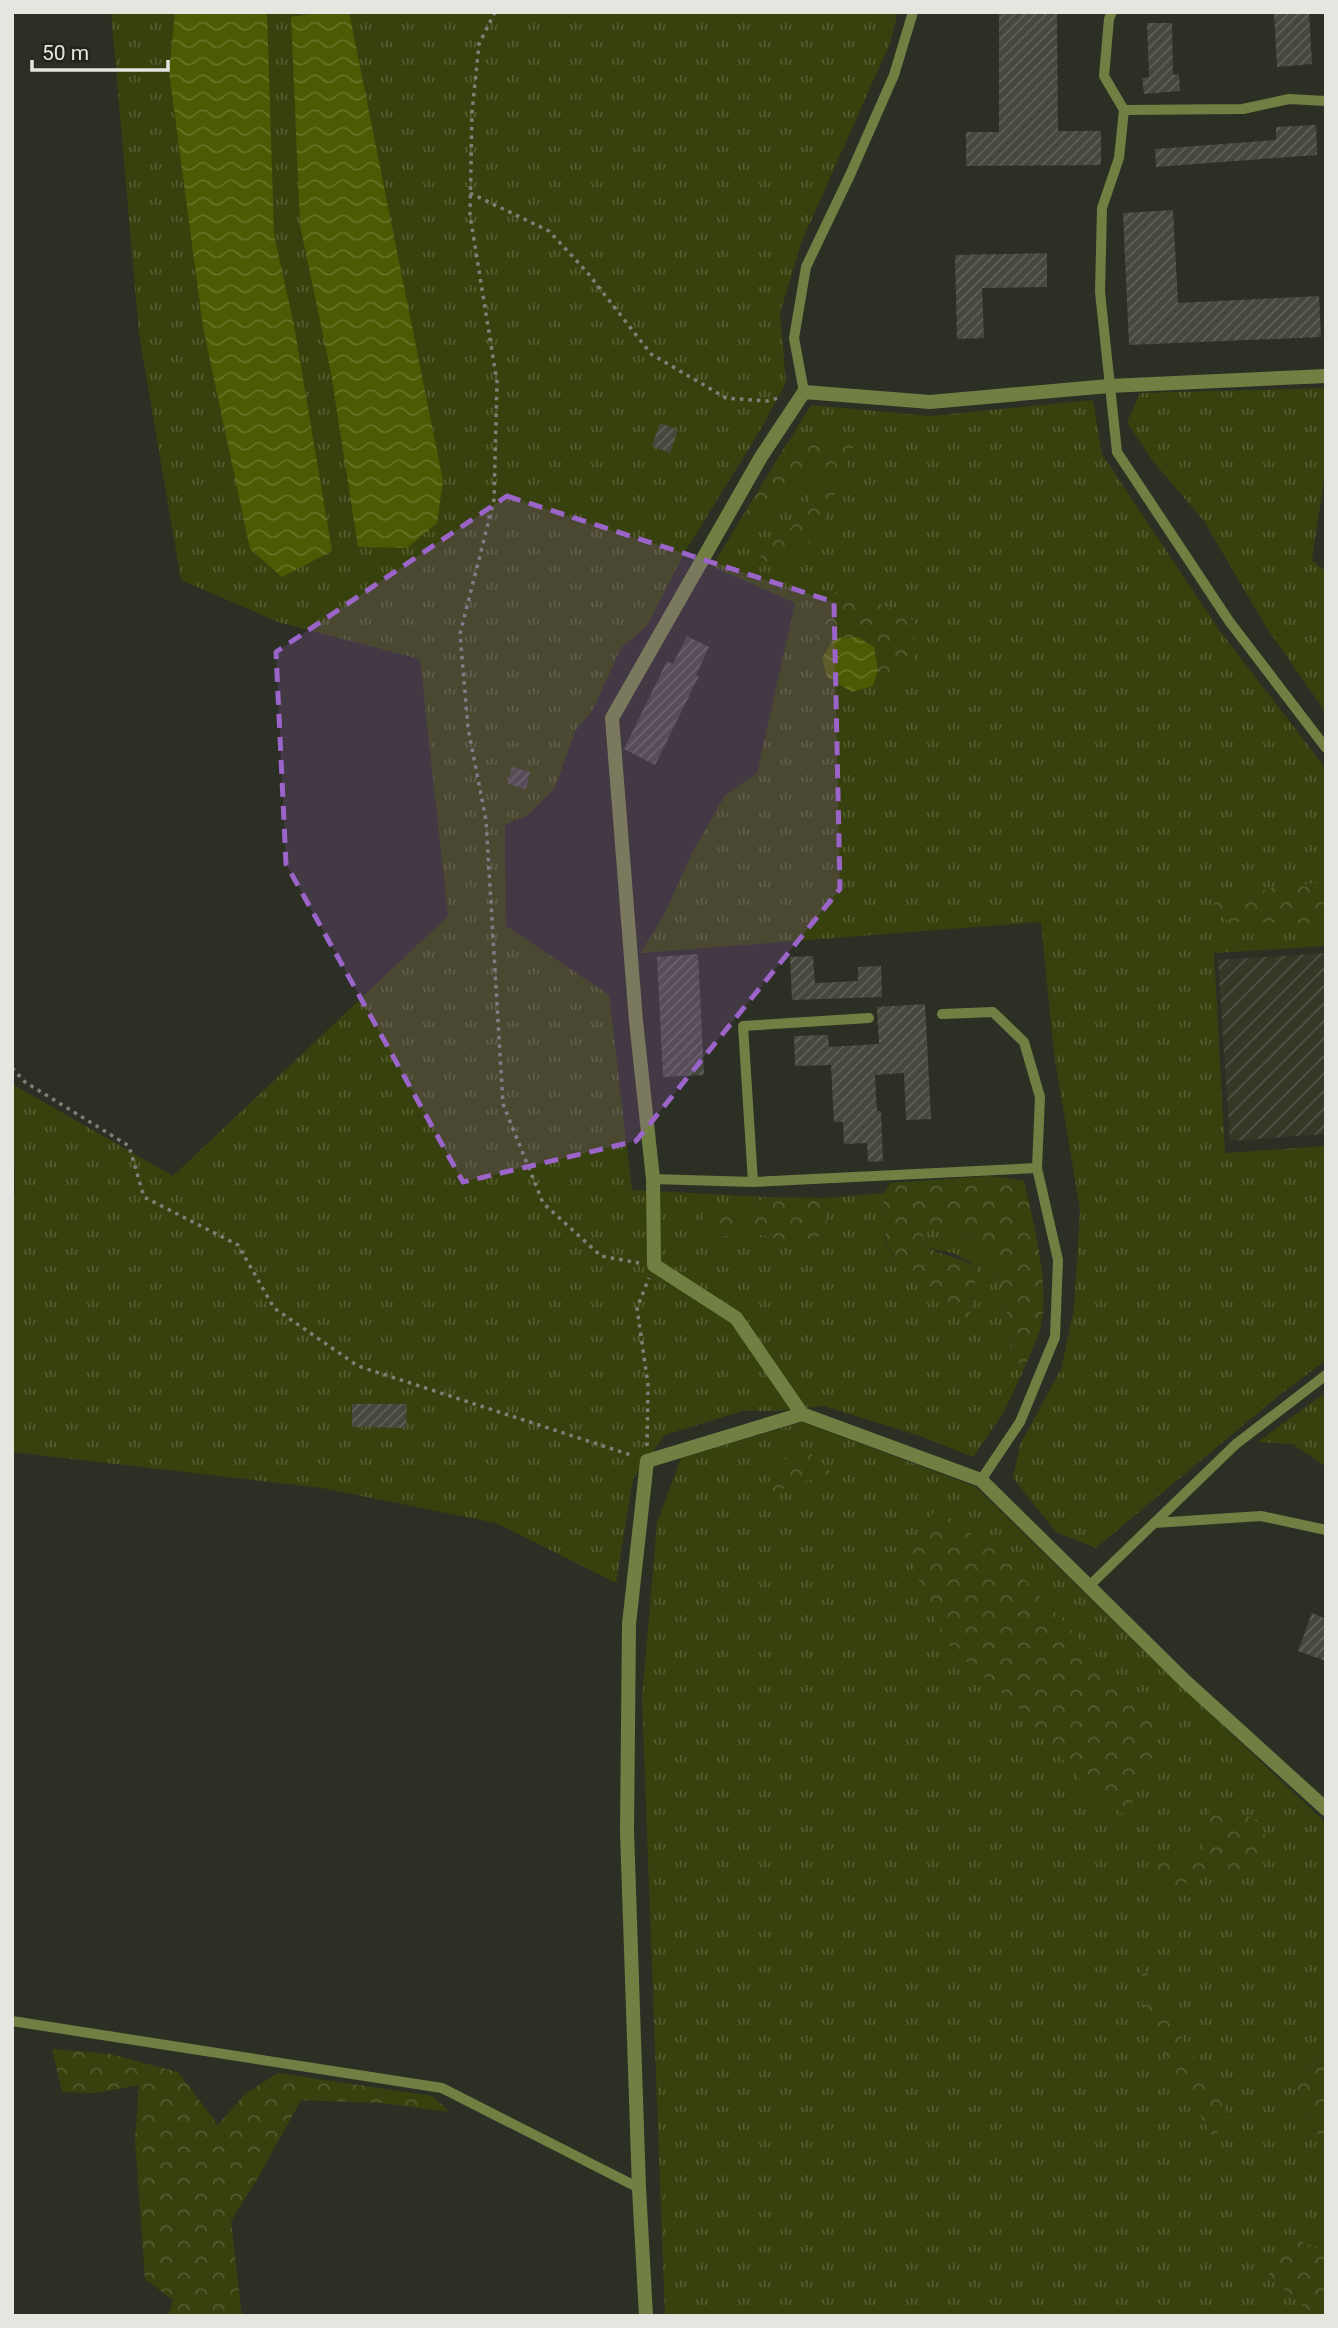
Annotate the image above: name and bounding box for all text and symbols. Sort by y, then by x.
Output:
scale bar [32,28,168,72]
text: 50 m [42,41,89,65]

